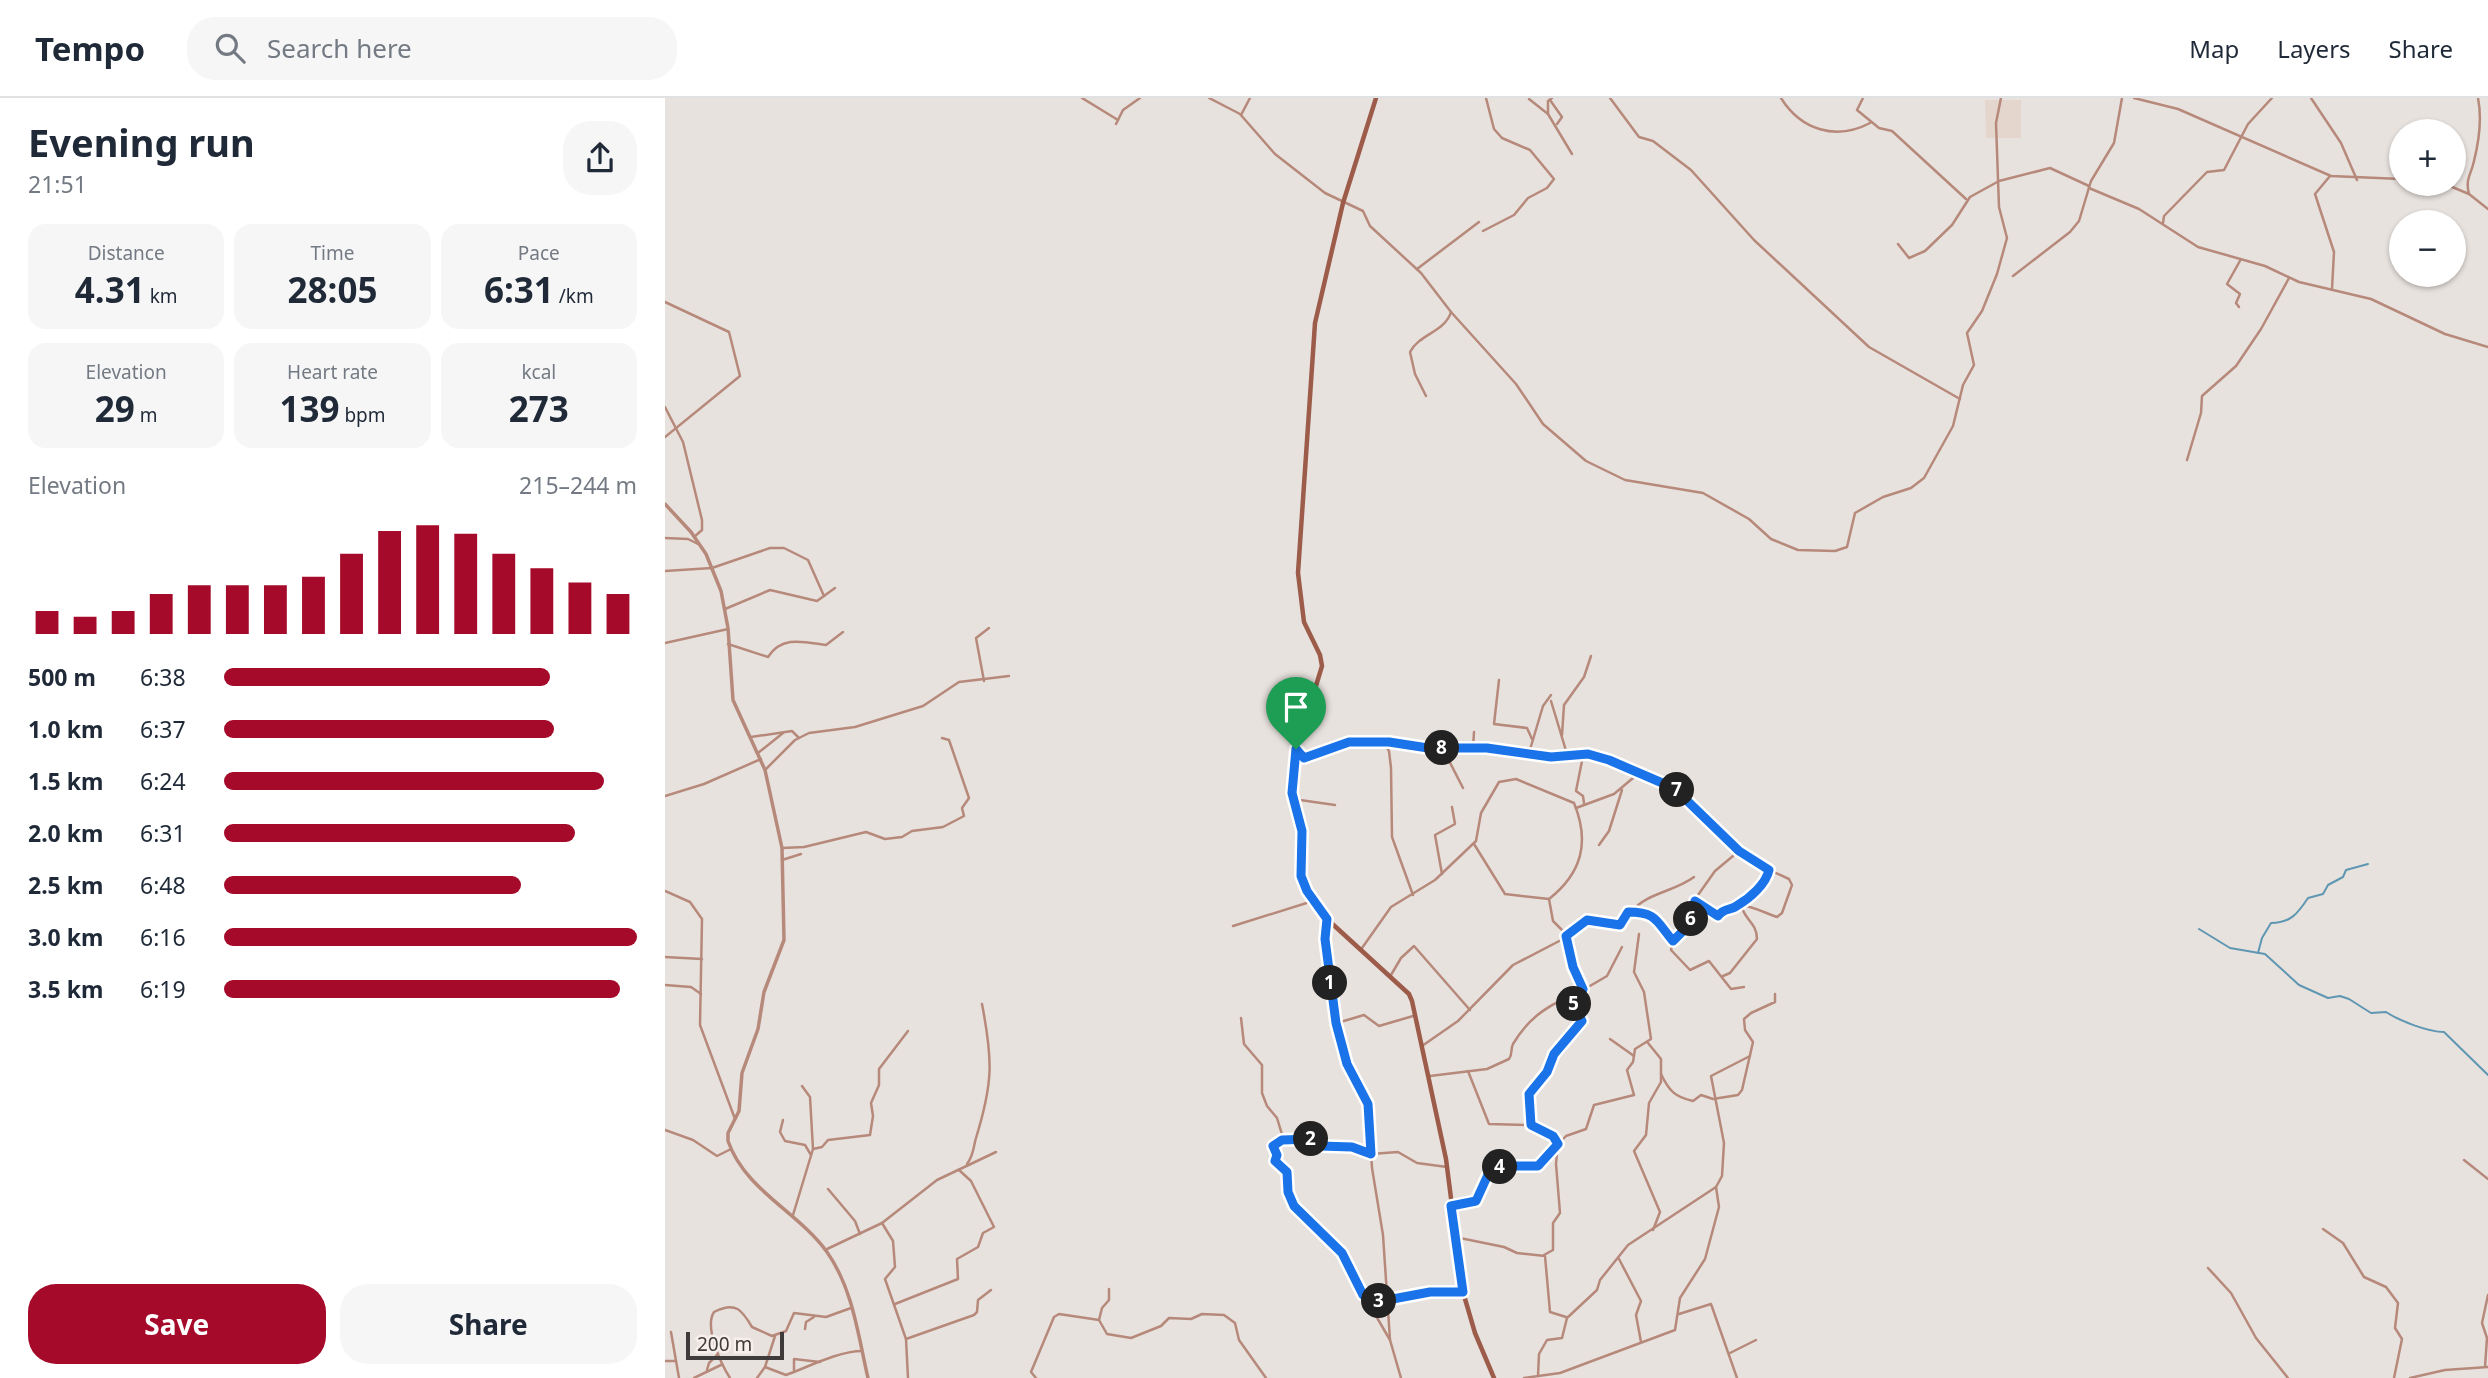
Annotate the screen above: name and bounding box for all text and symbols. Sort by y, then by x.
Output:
search box [187,17,677,80]
text: Tempo [35,26,145,71]
icon: search [211,29,249,67]
text: Search here [267,30,412,66]
text: Map [2189,32,2239,65]
text: Layers [2277,32,2351,65]
text: Share [2389,32,2453,65]
text: Evening run [28,116,255,168]
map controls [2389,119,2466,287]
button: + [2389,119,2466,196]
button: share [563,121,637,195]
text: 21:51 [28,168,87,200]
button: − [2389,210,2466,287]
text: Distance [88,240,165,266]
text: Time [311,240,354,266]
text: Pace [518,240,560,266]
text: 4.31 [75,266,145,313]
text: 28:05 [288,266,377,313]
text: 6:31 [484,266,554,313]
text: km [145,283,178,309]
text: /km [554,283,594,309]
text: Elevation [86,359,167,385]
text: Heart rate [287,359,378,385]
text: kcal [521,359,556,385]
text: 29 [95,385,135,432]
text: 139 [279,385,339,432]
text: 273 [509,385,569,432]
text: m [135,402,158,428]
text: bpm [339,402,386,428]
text: Elevation [28,469,126,501]
text: 215–244 m [519,469,637,501]
text: 500 m [28,661,96,693]
text: 6:38 [140,661,186,693]
pin [1266,677,1326,749]
icon: arrive [1277,688,1315,726]
text: 1.0 km [28,713,103,745]
text: 6:37 [140,713,186,745]
pin: 8 [1425,730,1459,766]
text: 8 [1436,734,1447,760]
text: 1.5 km [28,765,103,797]
text: 6:24 [140,765,186,797]
pin: 7 [1660,772,1695,808]
text: 7 [1671,776,1682,802]
text: 2.0 km [28,817,103,849]
text: 6:31 [140,817,186,849]
text: 2.5 km [28,869,103,901]
text: 6:48 [140,869,186,901]
pin: 6 [1674,902,1709,936]
text: 6 [1685,905,1696,931]
text: 3.0 km [28,921,103,953]
text: 6:16 [140,921,186,953]
pin: 1 [1313,966,1347,1001]
text: 1 [1324,969,1335,995]
text: 3.5 km [28,973,103,1005]
text: 6:19 [140,973,186,1005]
pin: 5 [1557,986,1591,1021]
text: 5 [1568,990,1579,1016]
pin: 2 [1293,1122,1329,1156]
text: 2 [1305,1125,1316,1151]
pin: 4 [1483,1150,1517,1184]
text: 4 [1494,1153,1505,1179]
button: Save [28,1284,326,1364]
button: Share [340,1284,637,1364]
pin: 3 [1361,1284,1397,1318]
text: 3 [1373,1287,1384,1313]
scale bar [686,1329,784,1361]
text: 200 m [697,1331,752,1357]

